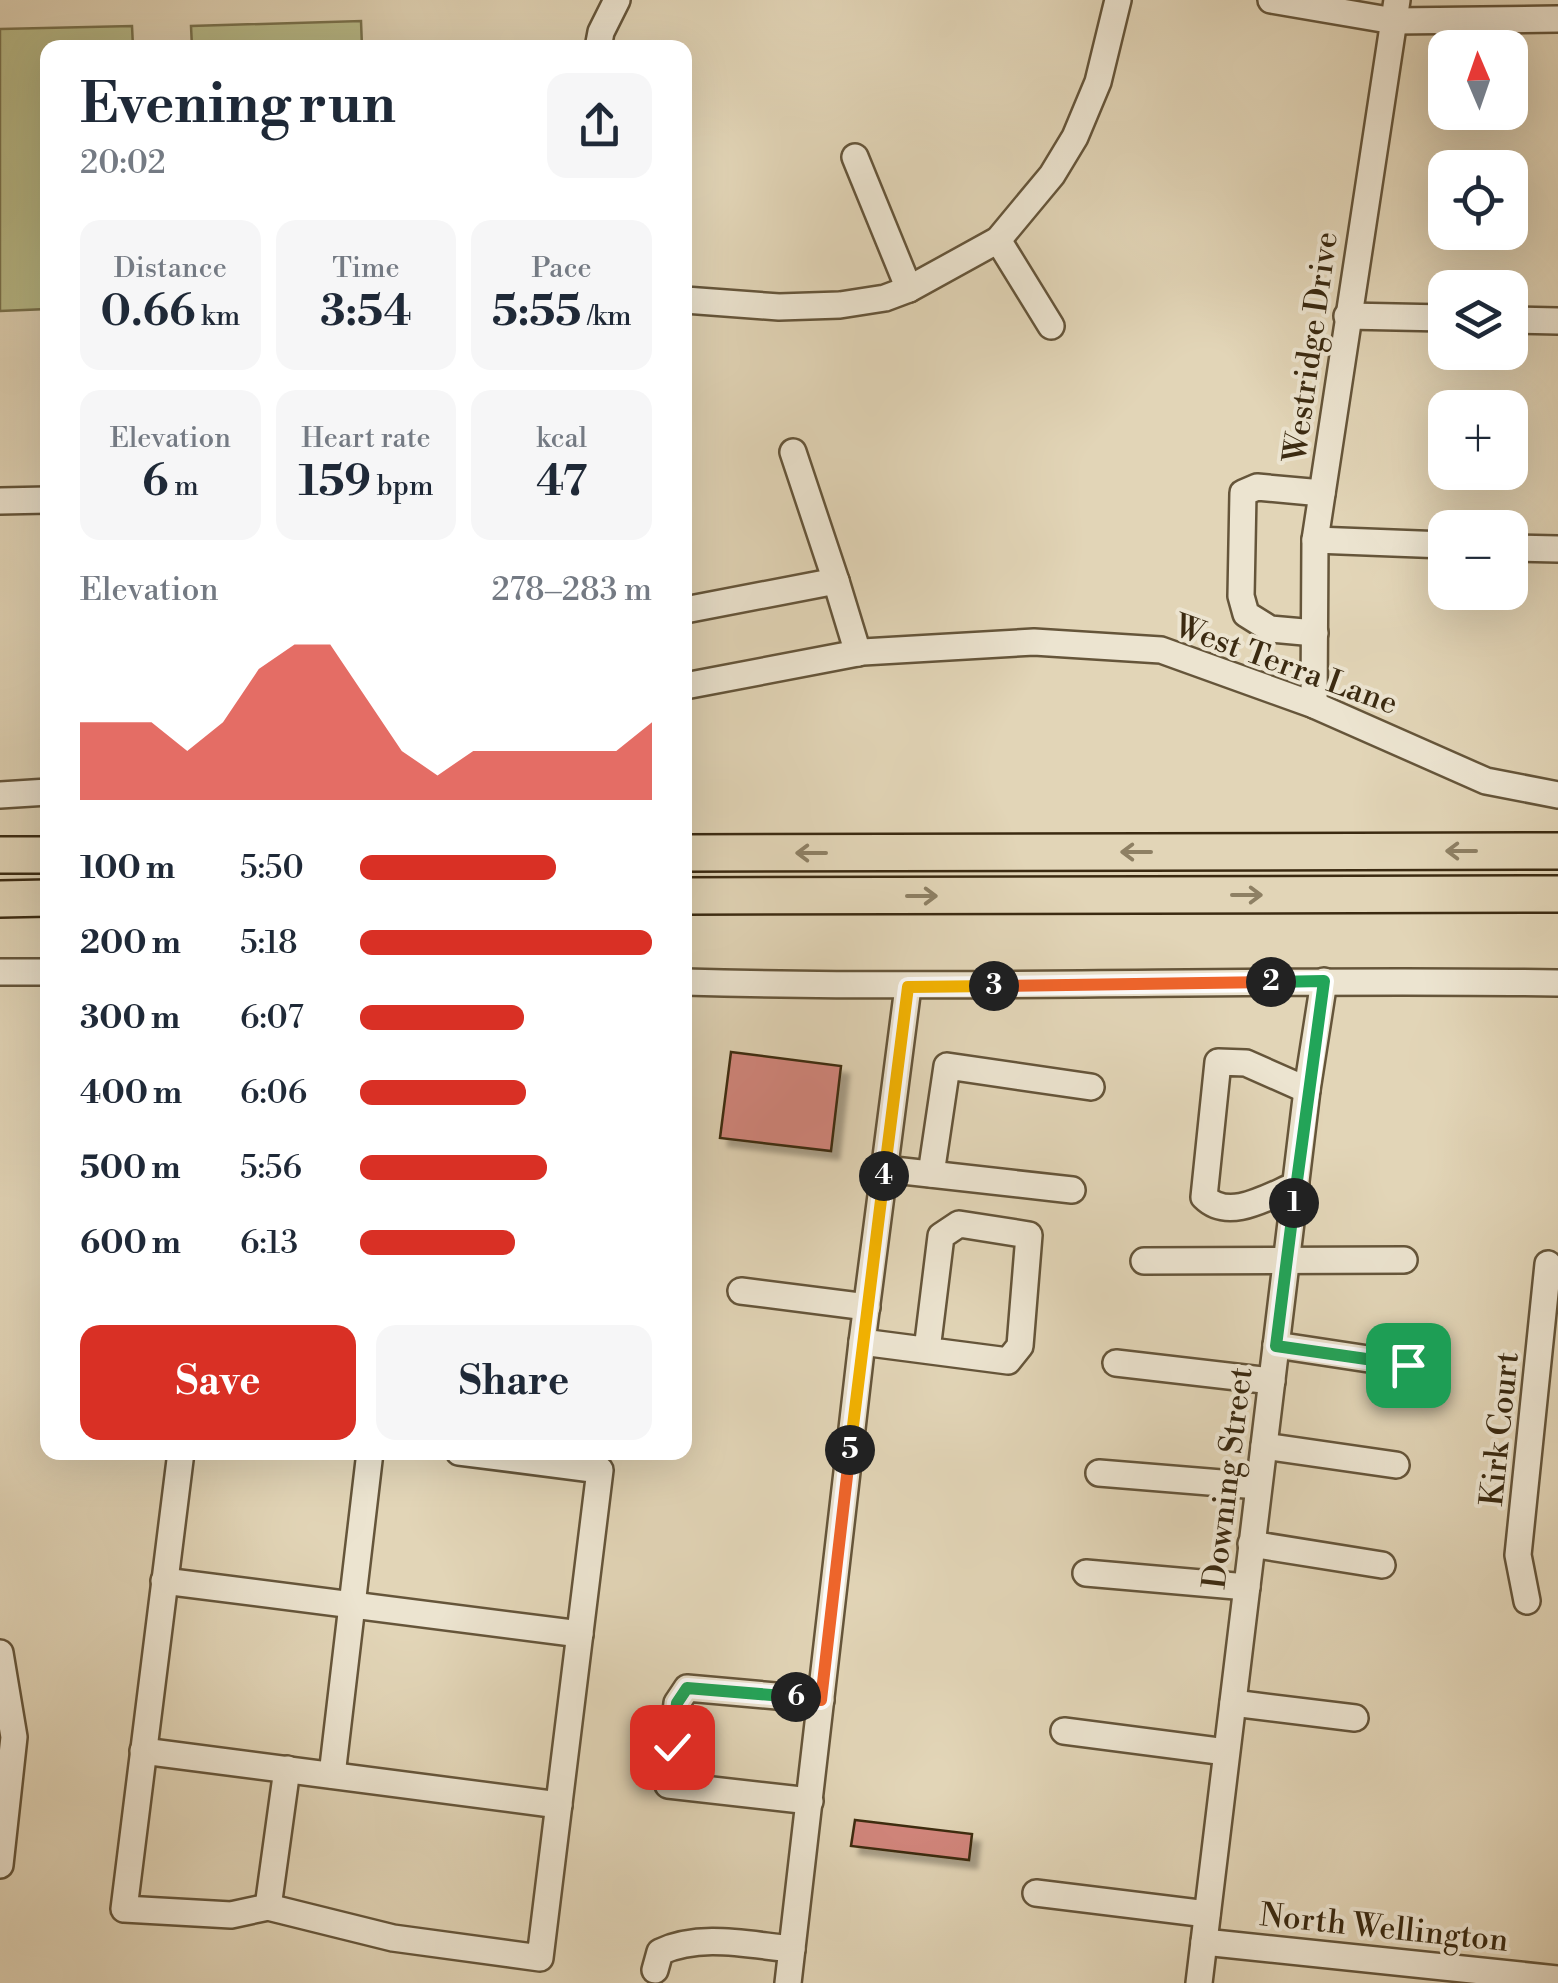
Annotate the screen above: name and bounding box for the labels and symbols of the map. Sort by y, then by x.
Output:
north arrow [1428,30,1528,130]
street label: Westridge Drive [1275,229,1347,466]
street label: West Terra Lane [1168,606,1403,724]
one-way arrow [1120,842,1152,862]
one-way arrow [1445,842,1478,860]
one-way arrow [795,844,828,862]
one-way arrow [906,886,938,906]
one-way arrow [1230,886,1263,904]
pin: 2 [1246,957,1296,1007]
pin: 3 [969,961,1019,1011]
pin: 4 [859,1151,909,1201]
pin: 1 [1269,1178,1319,1228]
pin [1366,1323,1451,1408]
street label: Kirk Court [1472,1350,1528,1508]
street label: Downing Street [1195,1365,1261,1591]
pin: 5 [825,1425,875,1475]
pin: 6 [771,1672,821,1722]
pin [630,1705,715,1790]
street label: North Wellington [1258,1895,1510,1961]

